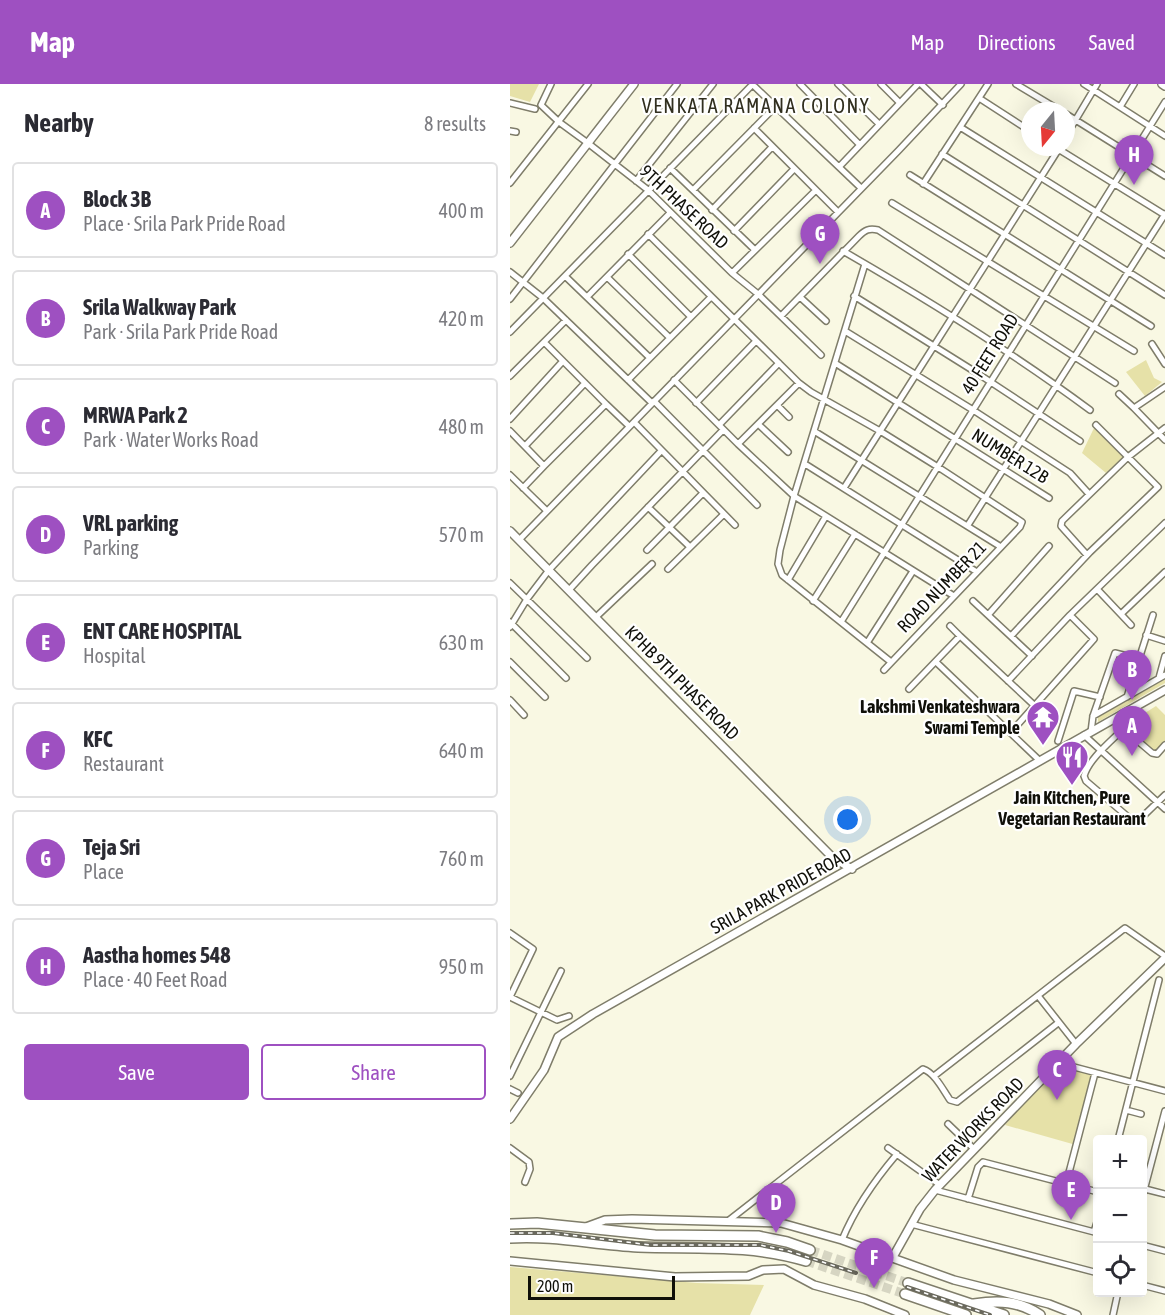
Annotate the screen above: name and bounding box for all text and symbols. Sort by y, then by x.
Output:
text: Map [30,26,75,58]
text: Map [910,30,944,54]
text: Directions [977,30,1056,54]
text: Saved [1089,30,1135,54]
district label: VENKATA RAMANA COLONY [642,94,870,117]
north arrow [1021,102,1075,156]
text: Nearby [24,108,94,138]
text: 8 results [424,112,486,135]
pin: H [1114,135,1154,185]
street label: 9TH PHASE ROAD [636,160,733,253]
text: Block 3B [83,186,151,212]
text: A [41,199,50,222]
text: 400 m [439,199,484,222]
text: Place · Srila Park Pride Road [83,212,286,235]
pin: G [800,214,840,264]
text: Srila Walkway Park [83,294,236,320]
text: B [41,307,50,330]
text: 420 m [439,307,484,330]
street label: 40 FEET ROAD [957,310,1022,398]
text: Park · Srila Park Pride Road [83,320,278,343]
text: MRWA Park 2 [83,402,188,428]
text: C [41,415,50,438]
text: 480 m [439,415,484,438]
street label: NUMBER 12B [968,424,1053,488]
text: Park · Water Works Road [83,428,259,451]
text: VRL parking [83,510,178,536]
text: D [40,523,51,546]
text: 570 m [439,523,484,546]
text: Parking [83,536,139,559]
street label: ROAD NUMBER 21 [893,537,990,637]
text: ENT CARE HOSPITAL [83,618,241,644]
street label: KPHB 9TH PHASE ROAD [621,621,744,744]
text: E [41,631,50,654]
text: 630 m [439,631,484,654]
text: Hospital [83,644,146,667]
pin: B [1112,650,1152,700]
place label: Lakshmi Venkateshwara Swami Temple [860,696,1020,738]
temple icon: Lakshmi Venkateshwara Swami Temple [1025,699,1061,746]
pin: A [1112,706,1152,756]
text: KFC [83,726,113,752]
text: F [41,739,50,762]
text: 640 m [439,739,484,762]
restaurant icon: Jain Kitchen, Pure Vegetarian Restaurant [1054,739,1090,786]
text: Restaurant [83,752,164,775]
place label: Jain Kitchen, Pure Vegetarian Restaurant [997,787,1147,829]
your location [833,805,862,834]
text: Teja Sri [83,834,140,860]
street label: SRILA PARK PRIDE ROAD [707,843,855,938]
text: G [40,847,51,870]
text: 760 m [439,847,484,870]
text: Place [83,860,124,883]
text: Aastha homes 548 [83,942,231,968]
text: H [40,955,51,978]
text: 950 m [439,955,484,978]
text: Place · 40 Feet Road [83,968,228,991]
button: Save [24,1044,249,1100]
button: Share [261,1044,486,1100]
pin: C [1038,1050,1076,1100]
street label: WATER WORKS ROAD [917,1073,1028,1186]
map controls [1093,1135,1147,1297]
button: + [1093,1135,1147,1189]
pin: E [1052,1170,1090,1220]
pin: D [756,1184,796,1233]
button: − [1093,1189,1147,1243]
pin: F [854,1238,894,1288]
button: locate [1093,1243,1147,1297]
scale bar [528,1273,675,1300]
text: 200 m [537,1277,573,1295]

